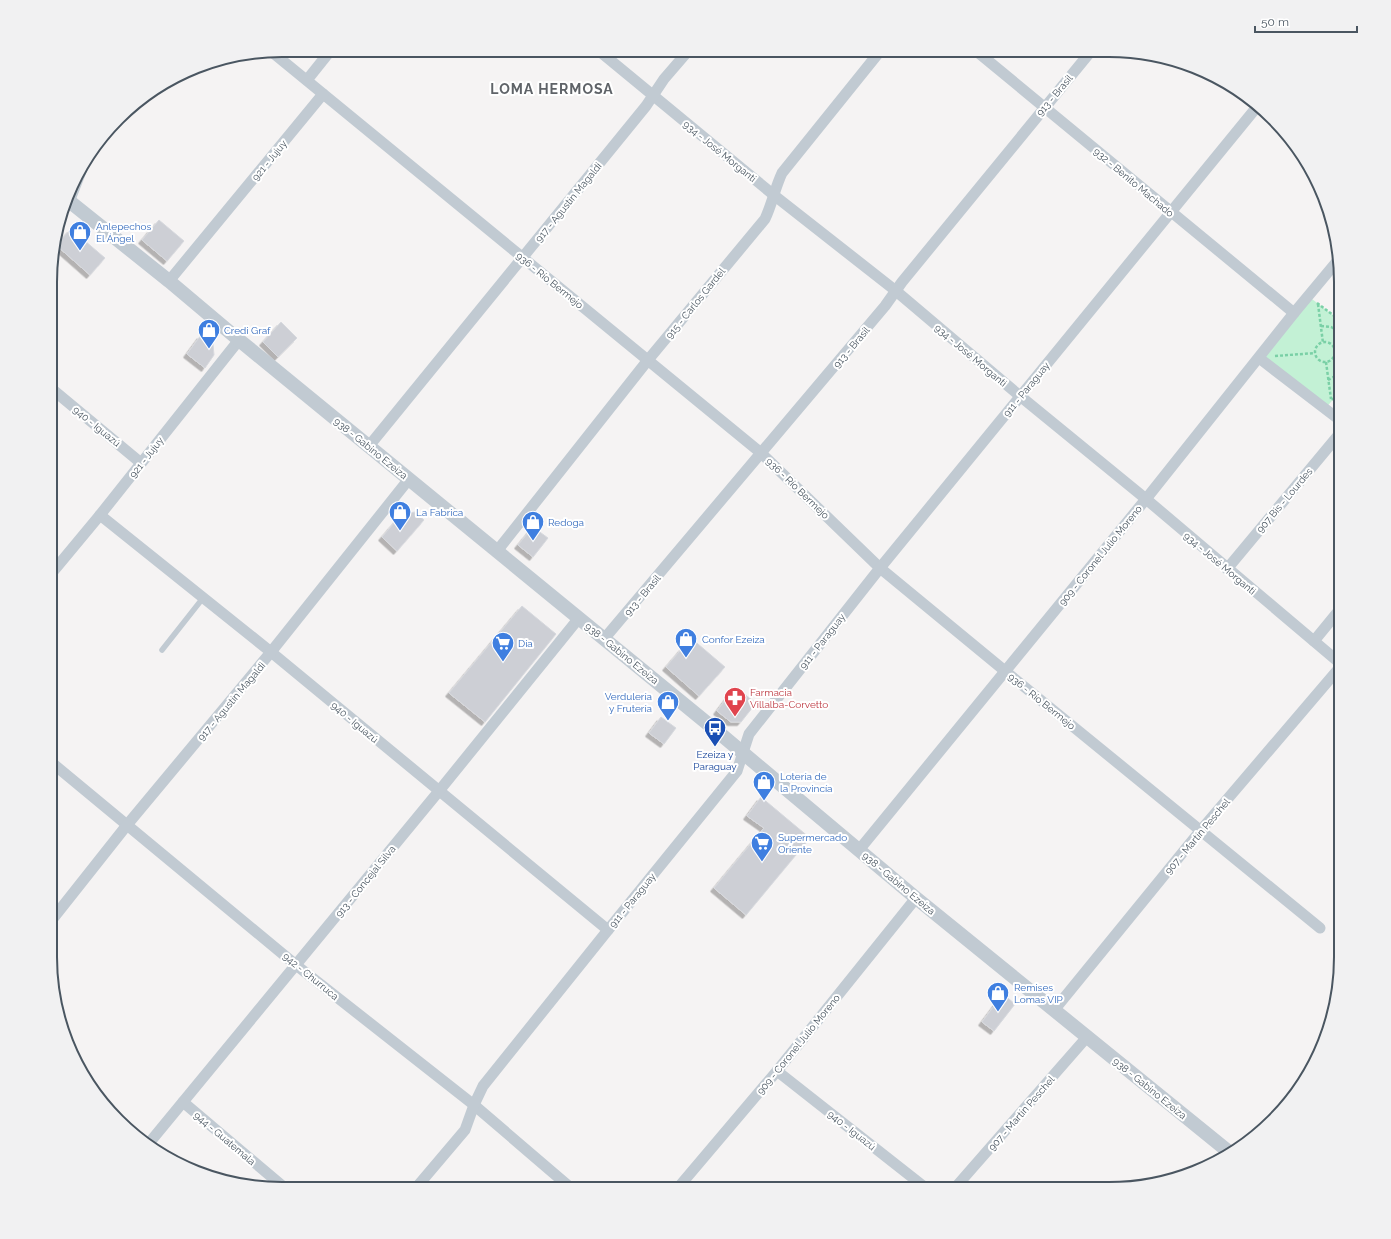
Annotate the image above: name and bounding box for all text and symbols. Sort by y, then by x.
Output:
scale bar [1255,8,1357,34]
text: 50 m [1261,15,1289,29]
street label: 913 - Brasil [1034,72,1075,118]
district label: LOMA HERMOSA [490,81,614,97]
street label: 934 - José Morganti [681,119,758,184]
street label: 921 - Jujuy [250,137,289,183]
street label: 932 - Benito Machado [1091,146,1176,219]
street label: 917 - Agustín Magaldi [533,160,604,244]
shop icon: Anlepechos El Ángel [67,219,93,252]
place label: Anlepechos El Ángel [96,221,151,244]
street label: 936 - Río Bermejo [514,250,585,311]
street label: 915 - Carlos Gardel [664,266,727,341]
shop icon: Credi Graf [196,317,222,350]
street label: 934 - José Morganti [932,322,1009,389]
street label: 913 - Brasil [831,324,872,370]
place label: Credi Graf [224,325,271,336]
street label: 911 - Paraguay [1001,359,1052,419]
street label: 940 - Iguazú [71,404,123,449]
street label: 938 - Gabino Ezeiza [332,415,410,481]
street label: 921 - Jujuy [127,434,166,480]
street label: 936 - Río Bermejo [764,456,831,521]
street label: 907 Bis - Lourdes [1254,466,1315,535]
shop icon: La Fabrica [387,499,413,532]
street label: 909 - Coronel Julio Moreno [1057,503,1144,608]
place label: La Fabrica [416,507,463,518]
shop icon: Redoga [520,509,546,542]
place label: Redoga [548,517,584,528]
street label: 934 - José Morganti [1181,530,1258,597]
street label: 913 - Brasil [622,572,663,618]
street label: 911 - Paraguay [797,611,848,671]
street label: 938 - Gabino Ezeiza [583,620,661,686]
shop icon: Confor Ezeiza [673,626,699,659]
supermarket icon: Dia [490,630,516,663]
place label: Confor Ezeiza [702,634,765,645]
place label: Dia [518,638,533,649]
street label: 917 - Agustín Magaldi [195,660,267,743]
street label: 936 - Río Bermejo [1006,671,1077,732]
pharmacy icon: Farmacia Villalba-Corvetto [722,685,748,718]
place label: Farmacia Villalba-Corvetto [750,687,828,710]
shop icon: Verdulería y Frutería [655,689,681,722]
place label: Verdulería y Frutería [605,691,652,714]
street label: 940 - Iguazú [329,700,380,745]
bus stop icon: Ezeiza y Paraguay [702,715,728,748]
place label: Ezeiza y Paraguay [693,749,737,772]
shop icon: Lotería de la Provincía [751,769,777,802]
place label: Lotería de la Provincía [780,771,833,794]
street label: 907 - Martín Peschel [1163,796,1232,876]
supermarket icon: Supermercado Oriente [749,830,775,863]
place label: Supermercado Oriente [778,832,847,855]
street label: 913 - Concejal Silva [333,843,398,919]
street label: 938 - Gabino Ezeiza [860,850,937,917]
street label: 911 - Paraguay [607,870,658,930]
street label: 942 - Churruca [281,951,341,1002]
shop icon: Remises Lomas VIP [985,980,1011,1013]
place label: Remises Lomas VIP [1014,982,1063,1005]
street label: 909 - Coronel Julio Moreno [755,992,842,1097]
street label: 938 - Gabino Ezeiza [1111,1055,1189,1121]
street label: 907 - Martín Peschel [986,1074,1057,1153]
street label: 940 - Iguazú [826,1108,878,1152]
street label: 944 - Guatemala [192,1110,258,1167]

